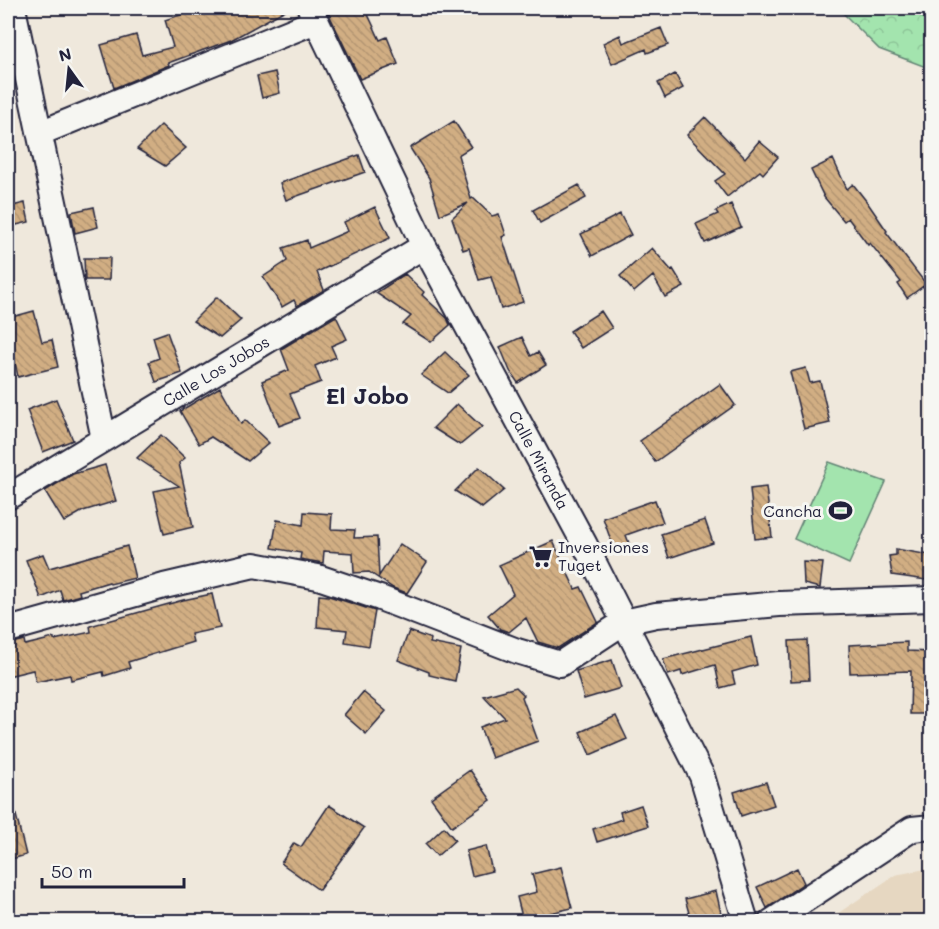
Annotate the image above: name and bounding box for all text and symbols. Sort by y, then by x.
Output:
north arrow [39,39,99,99]
text: N [56,42,74,66]
street label: Calle Los Jobos [158,330,273,411]
district label: El Jobo [325,381,409,410]
street label: Calle Miranda [505,407,574,513]
sports icon: Cancha [827,498,853,524]
place label: Cancha [763,500,822,521]
place label: Inversiones Tuget [558,536,649,575]
supermarket icon: Inversiones Tuget [527,543,553,569]
scale bar [42,851,184,889]
text: 50 m [51,859,93,883]

